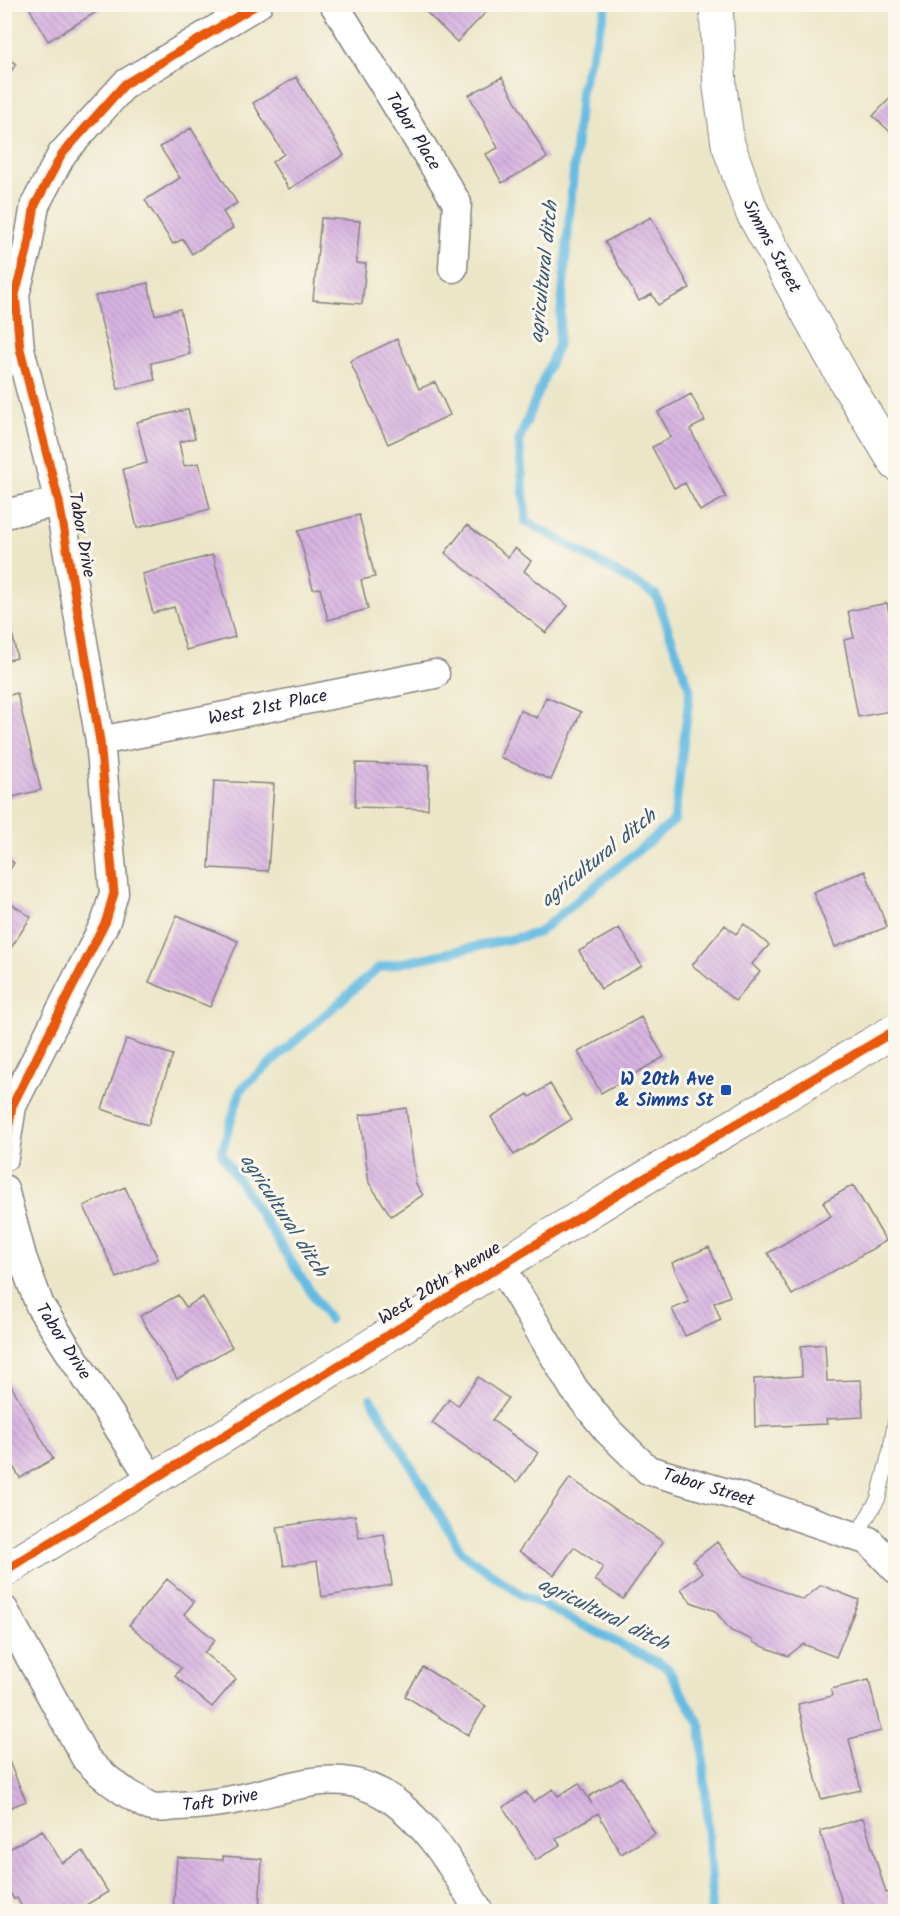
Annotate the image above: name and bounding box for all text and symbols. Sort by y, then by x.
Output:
street label: Tabor Place [377,87,448,177]
street label: Simms Street [734,196,809,299]
water label: agricultural ditch [522,197,569,344]
street label: Tabor Drive [59,490,103,580]
street label: West 21st Place [206,681,330,734]
water label: agricultural ditch [534,800,666,916]
place label: W 20th Ave & Simms St [615,1066,715,1116]
marker: W 20th Ave & Simms St [719,1083,733,1097]
water label: agricultural ditch [231,1148,336,1286]
street label: West 20th Avenue [373,1235,507,1333]
street label: Tabor Drive [27,1297,99,1386]
street label: Tabor Street [659,1461,759,1516]
water label: agricultural ditch [532,1569,676,1662]
street label: Taft Drive [181,1780,262,1820]

